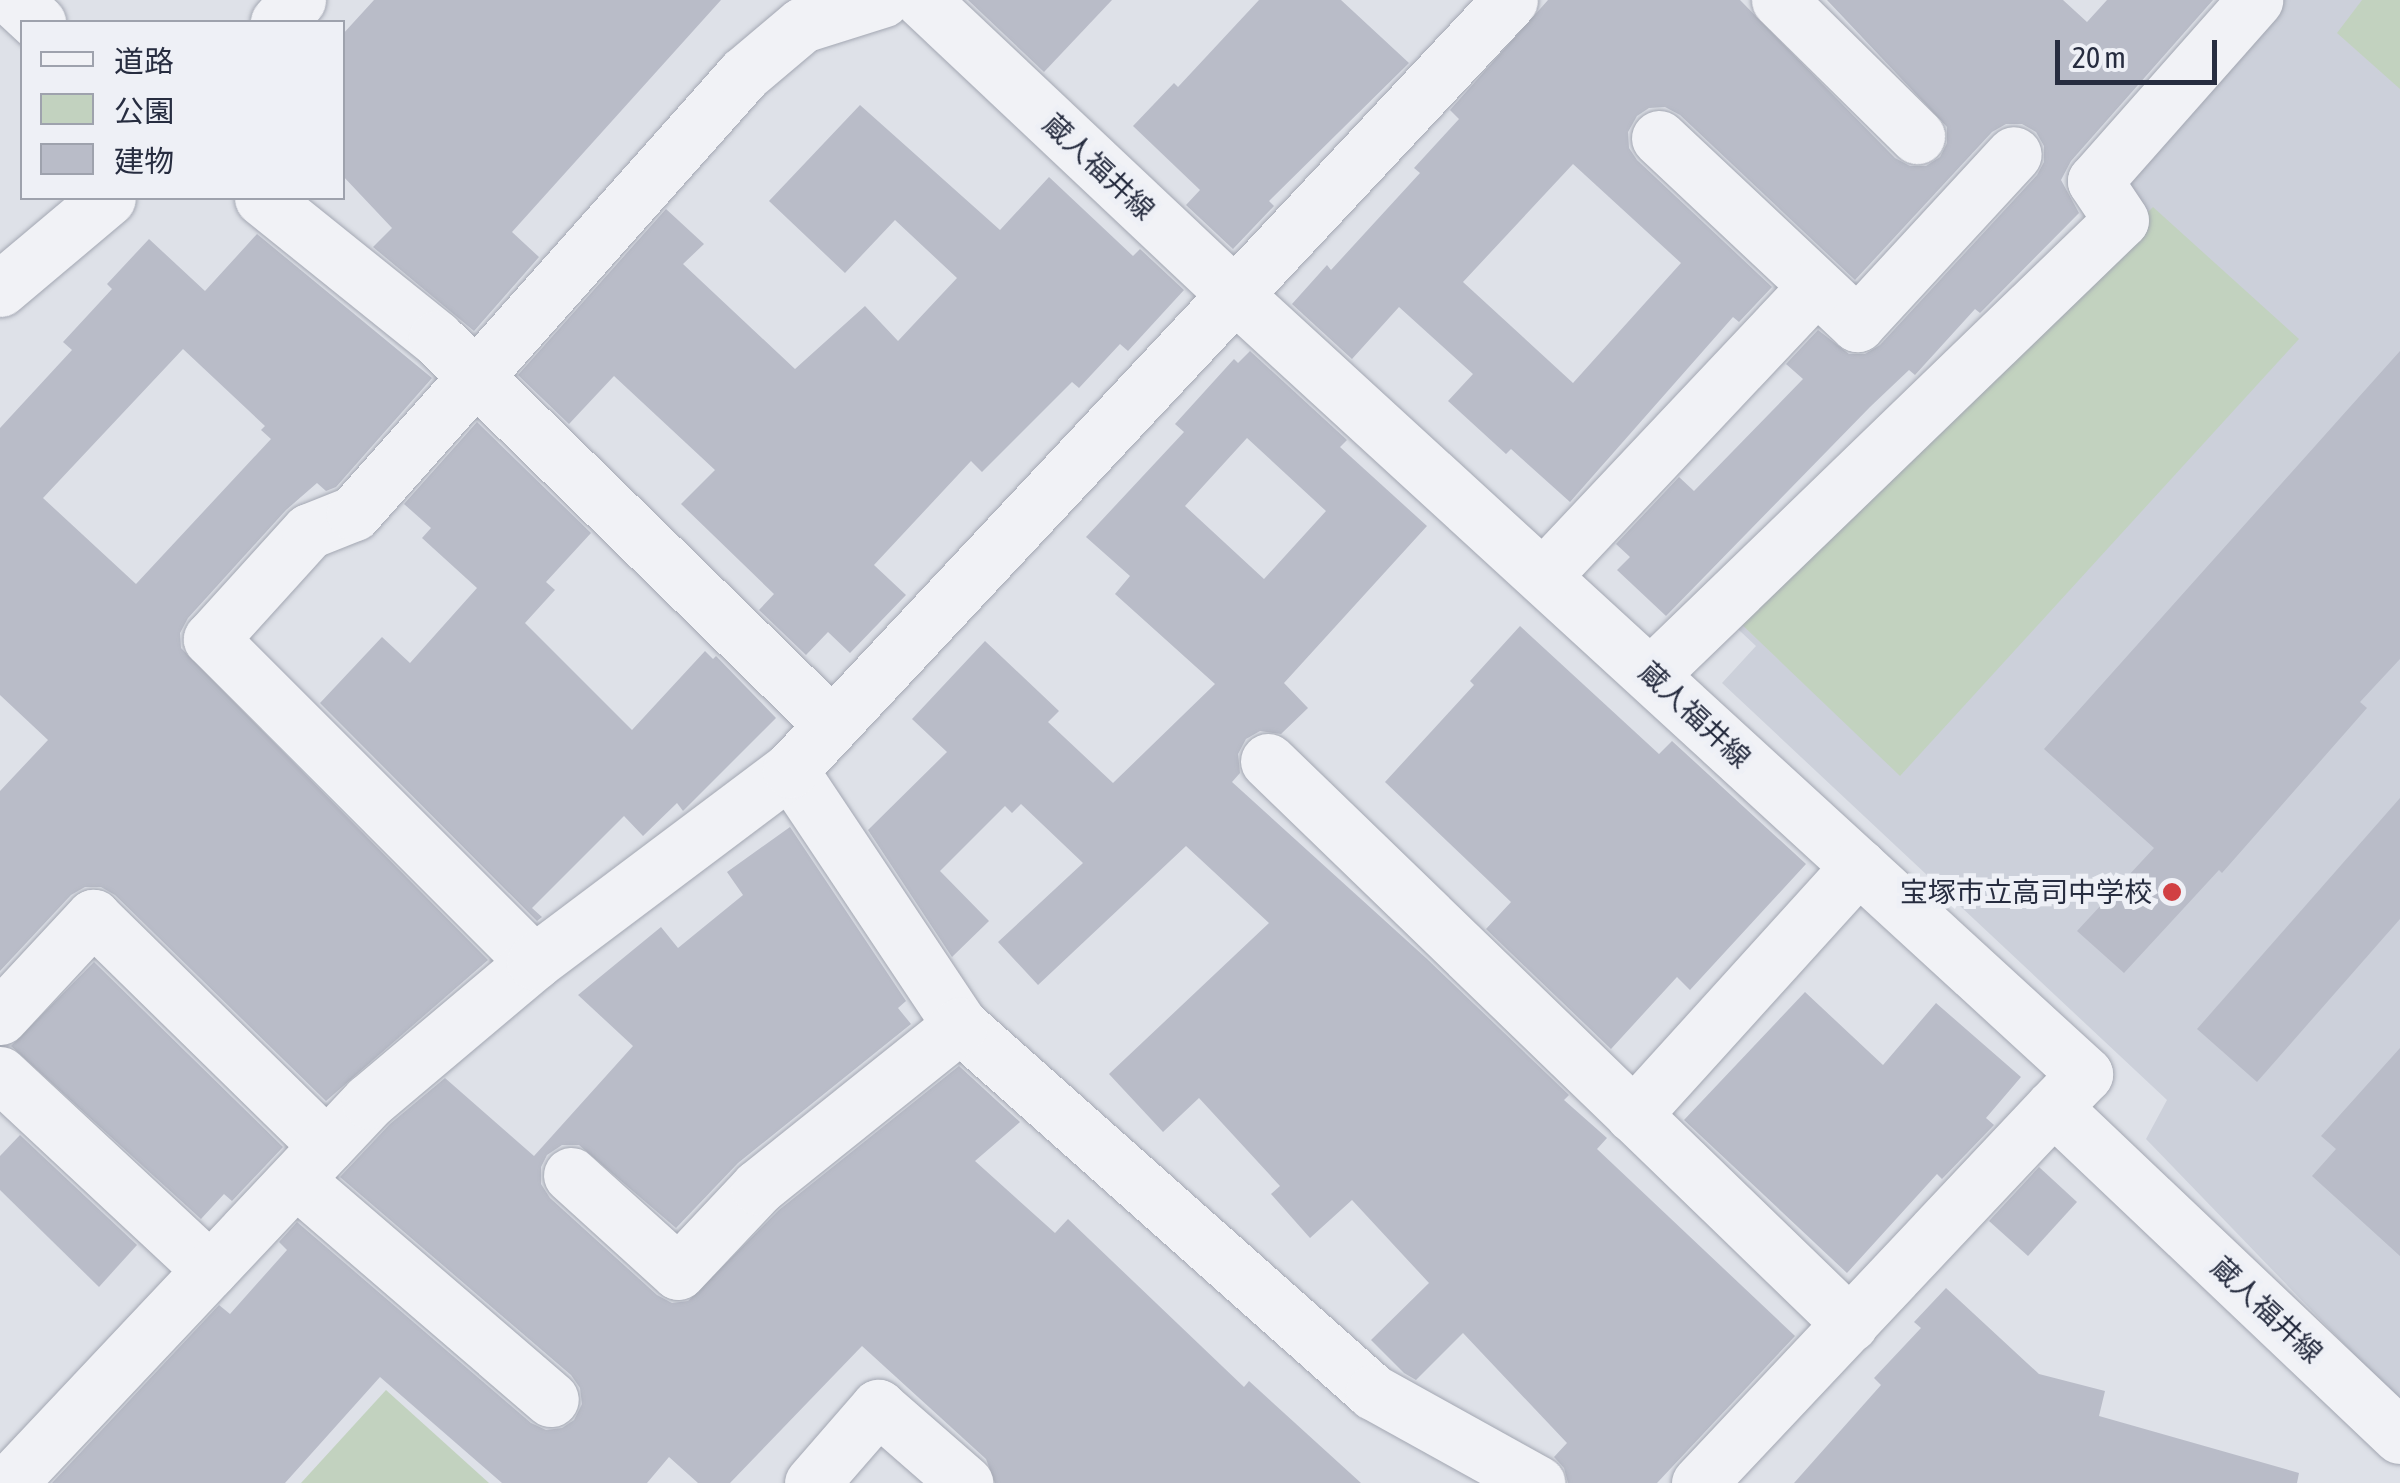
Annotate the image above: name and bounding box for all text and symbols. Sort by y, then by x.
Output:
legend [20,20,345,200]
scale bar [2060,20,2222,82]
text: 20 m [2072,40,2126,74]
text: 道路 [114,44,174,78]
text: 公園 [114,94,174,128]
street label: 蔵人福井線 [1036,107,1162,227]
text: 建物 [114,144,174,178]
street label: 蔵人福井線 [1632,655,1758,775]
place label: 宝塚市立高司中学校 [1900,875,2152,909]
marker: 宝塚市立高司中学校 [2161,881,2183,903]
street label: 蔵人福井線 [2204,1250,2330,1370]

